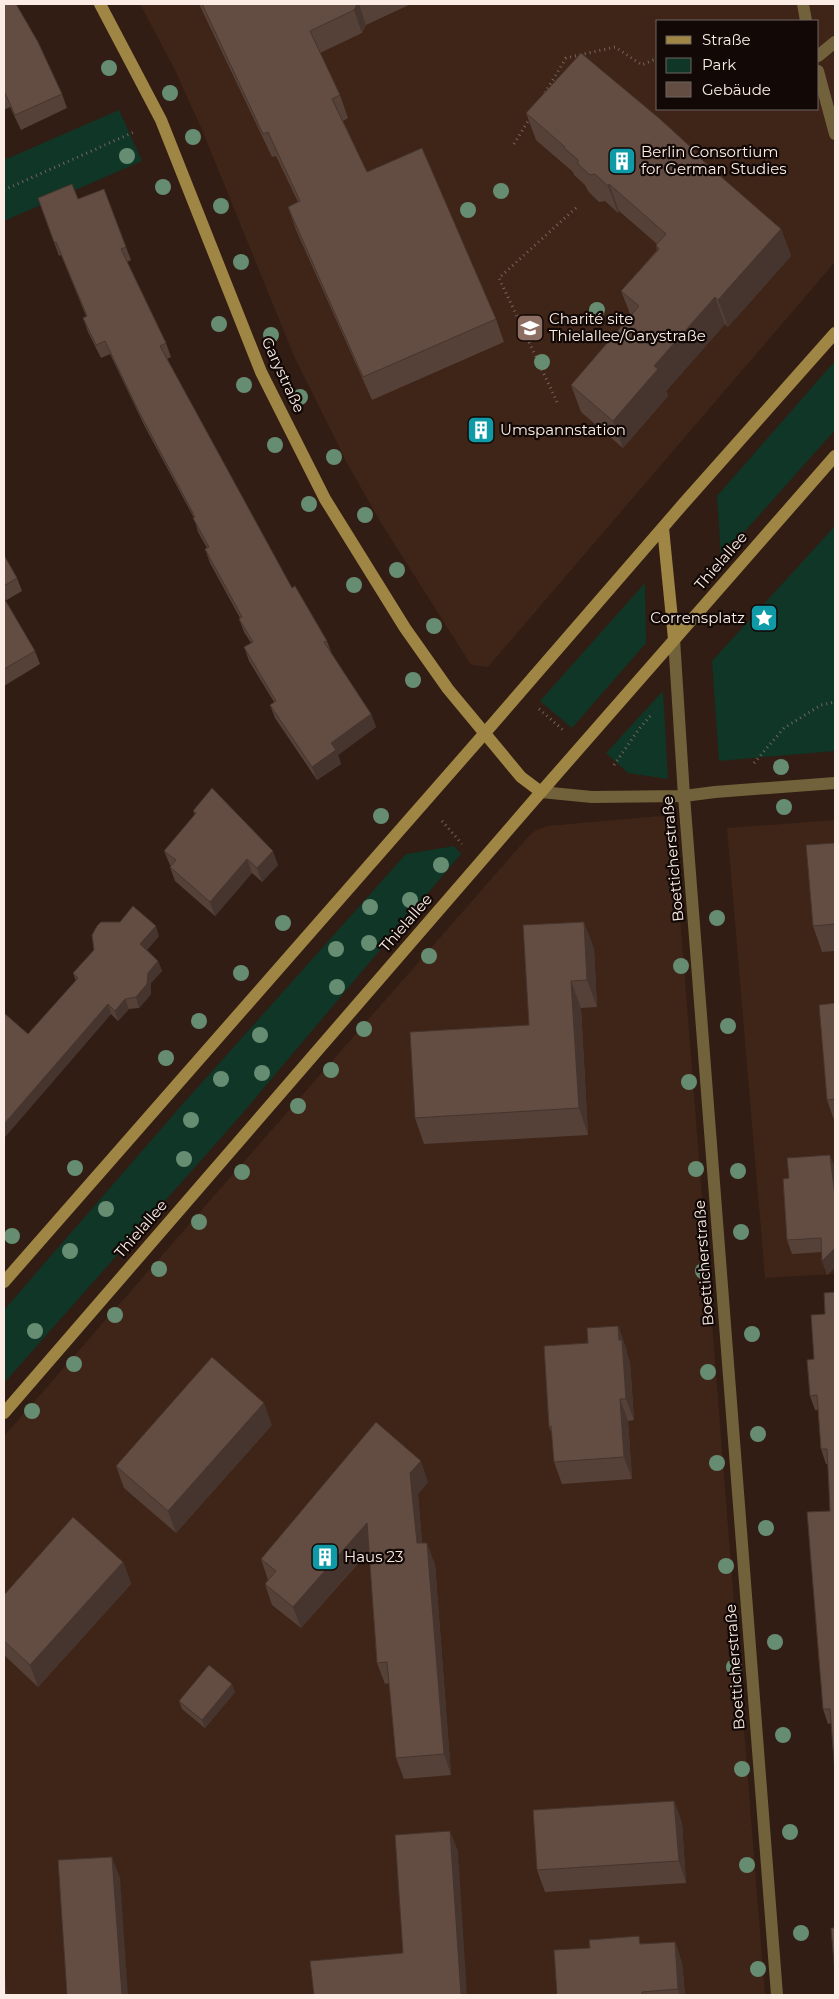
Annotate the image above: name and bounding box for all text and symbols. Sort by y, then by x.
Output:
legend [656,20,819,110]
text: Straße [702,30,751,49]
text: Park [702,55,736,74]
text: Gebäude [702,80,771,99]
place label: Berlin Consortium for German Studies [641,142,787,178]
building icon: Berlin Consortium for German Studies [607,146,637,176]
place label: Charité site Thielallee/Garystraße [549,309,706,345]
school or university icon: Charité site Thielallee/Garystraße [515,313,545,343]
street label: Garystraße [258,334,309,416]
building icon: Umspannstation [466,415,496,445]
place label: Umspannstation [500,420,626,439]
street label: Thielallee [690,528,751,594]
place icon: Corrensplatz [749,603,779,633]
place label: Corrensplatz [650,608,745,627]
street label: Boetticherstraße [658,795,687,923]
street label: Thielallee [375,890,436,956]
street label: Thielallee [110,1196,171,1262]
street label: Boetticherstraße [690,1200,717,1327]
building icon: Haus 23 [310,1542,340,1572]
place label: Haus 23 [344,1547,403,1566]
street label: Boetticherstraße [721,1604,748,1731]

